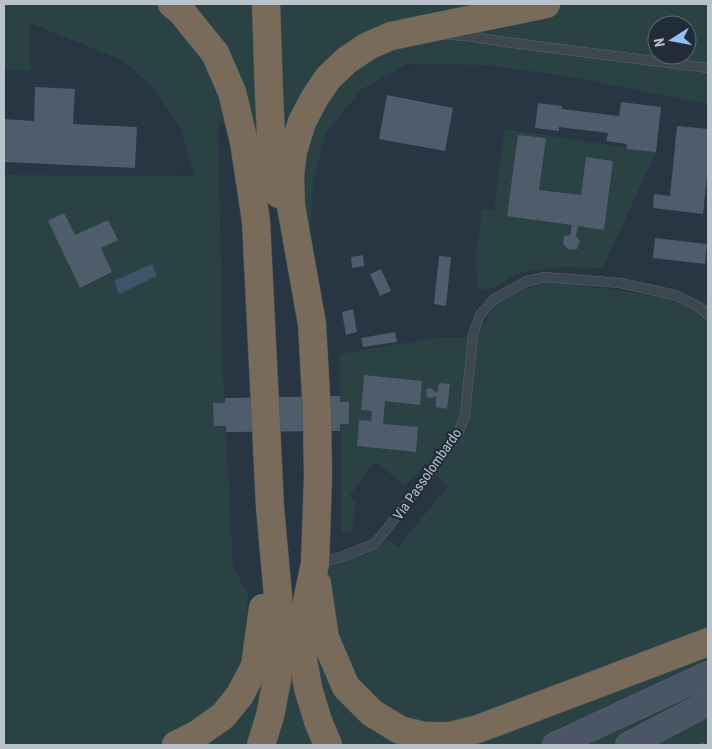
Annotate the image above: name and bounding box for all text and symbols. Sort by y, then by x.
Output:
north arrow [647,15,697,65]
text: N [651,37,668,48]
street label: Via Passolombardo [390,425,464,523]

